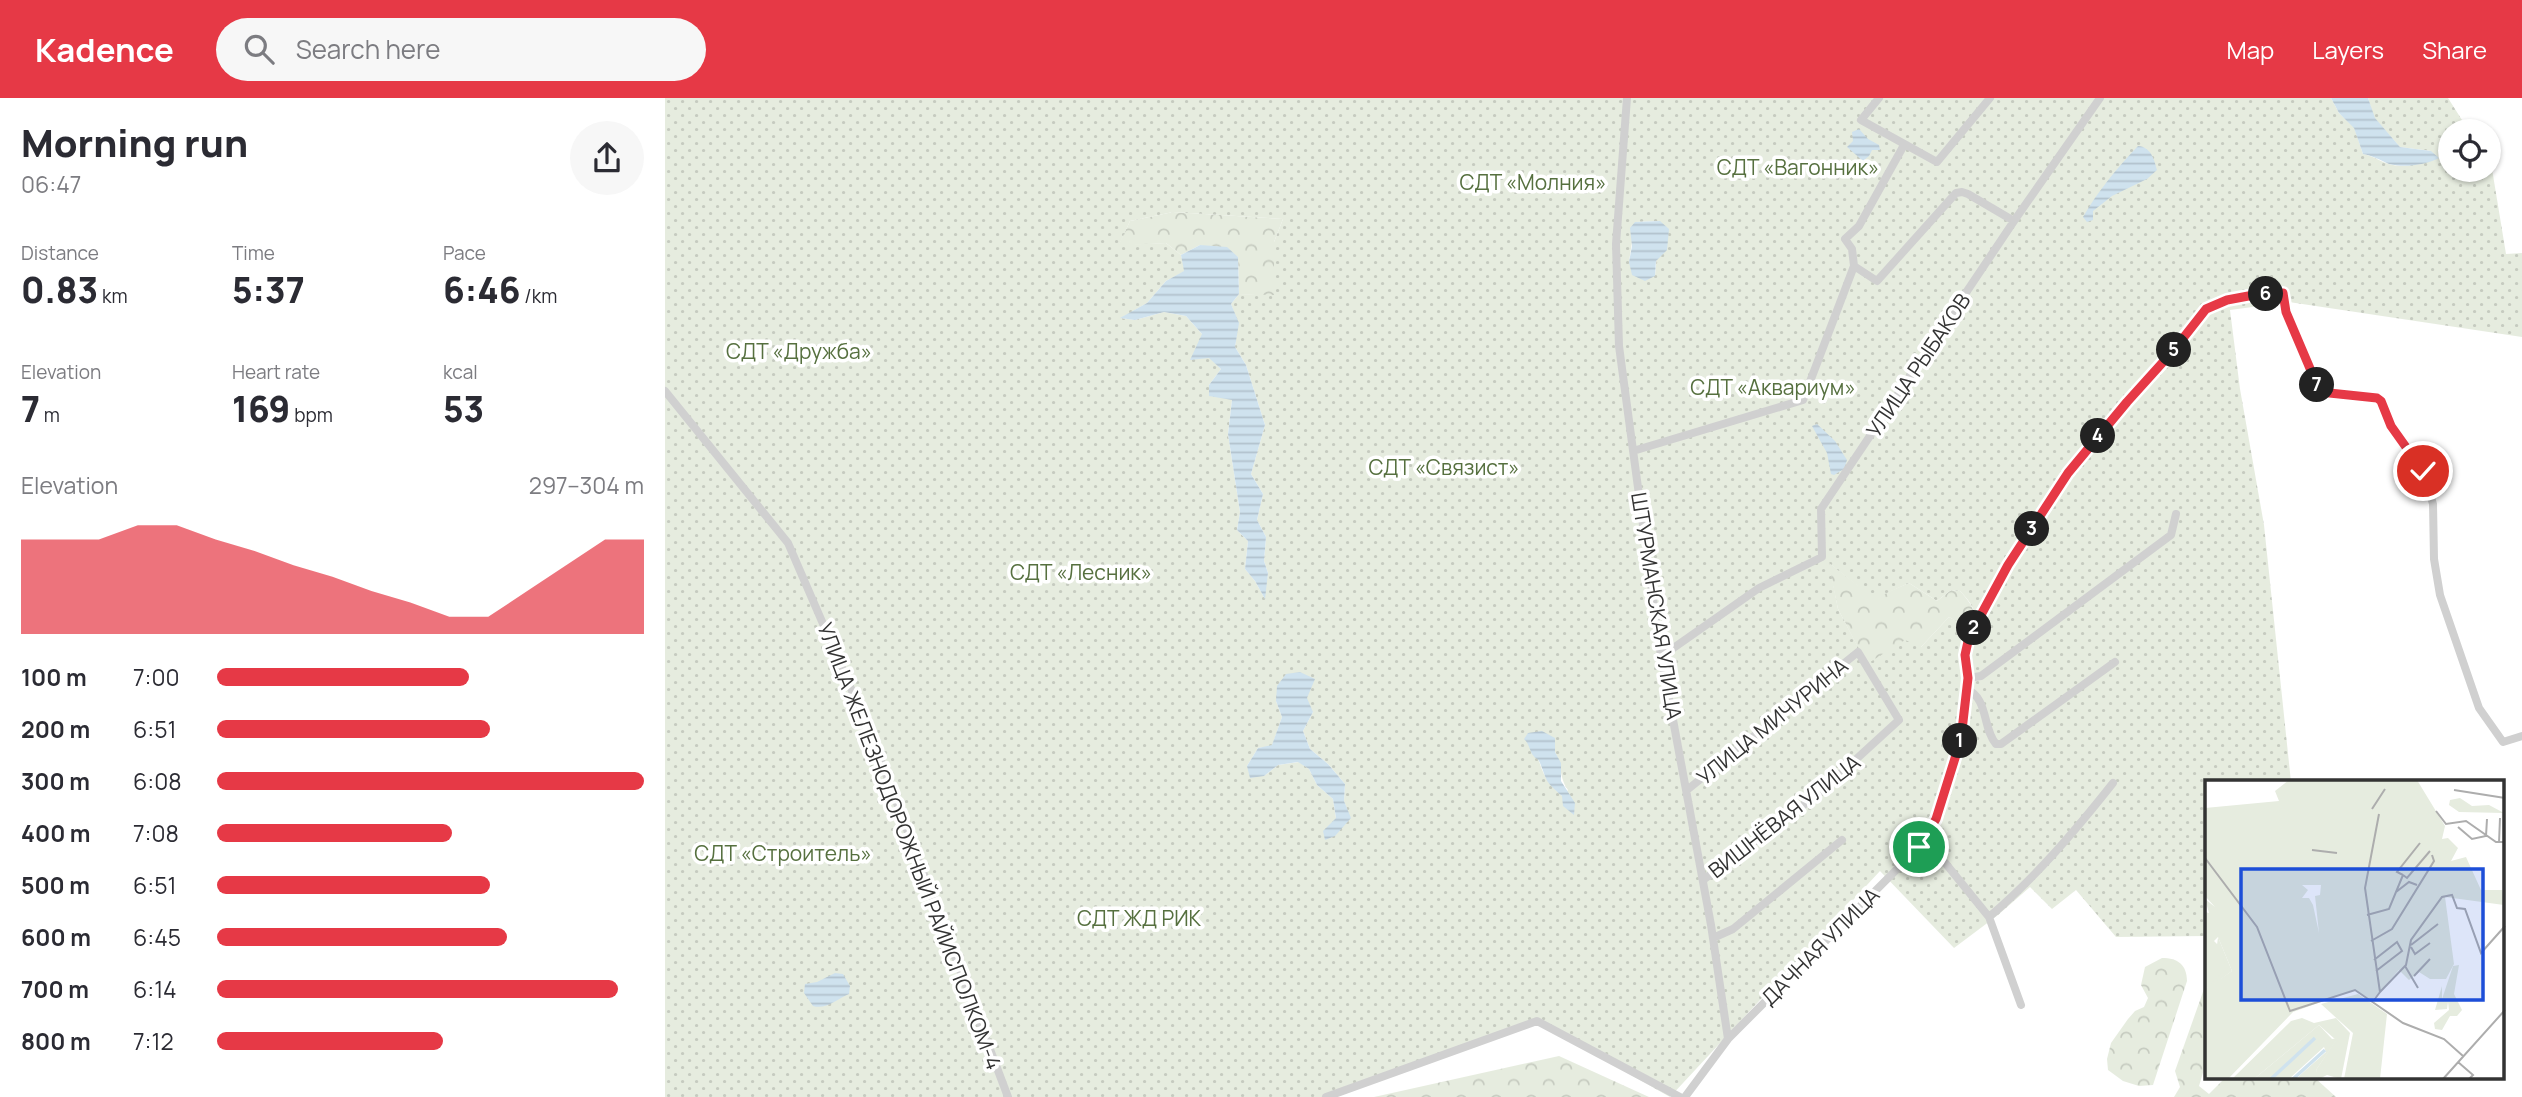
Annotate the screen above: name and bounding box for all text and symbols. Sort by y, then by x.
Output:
search box [216,18,706,81]
text: Kadence [35,27,174,72]
icon: search [240,30,278,68]
text: Search here [296,31,440,67]
text: Map [2227,33,2274,66]
text: Layers [2312,33,2384,66]
text: Share [2422,33,2487,66]
text: Morning run [21,116,248,168]
map controls [2438,119,2501,182]
button: locate [2438,119,2501,182]
button: share [570,121,644,195]
park label: СДТ «Вагонник» [1717,153,1879,181]
text: 06:47 [21,168,81,200]
park label: СДТ «Молния» [1460,168,1606,196]
text: Distance [21,240,99,266]
text: Time [232,240,275,266]
text: Pace [443,240,486,266]
text: 0.83 [21,266,98,314]
text: 5:37 [232,266,305,314]
text: 6:46 [443,266,521,314]
pin: 6 [2249,276,2283,312]
text: 6 [2260,280,2271,306]
text: km [98,283,128,309]
text: /km [521,283,557,309]
street label: УЛИЦА РЫБАКОВ [1859,287,1977,442]
pin: 5 [2157,332,2191,368]
text: 5 [2168,336,2179,362]
park label: СДТ «Дружба» [726,337,872,365]
text: Elevation [21,359,101,385]
text: Heart rate [232,359,320,385]
text: kcal [443,359,478,385]
pin: 7 [2299,368,2335,402]
text: 7 [2311,371,2322,397]
park label: СДТ «Аквариум» [1690,373,1856,401]
text: 7 [21,385,40,433]
text: 169 [232,385,290,433]
text: 53 [443,385,484,433]
text: m [40,402,60,428]
text: bpm [290,402,333,428]
pin: 4 [2081,418,2115,454]
text: 4 [2092,422,2103,448]
pin [2393,441,2453,501]
icon: check [2404,452,2442,490]
park label: СДТ «Связист» [1368,453,1520,481]
text: Elevation [21,469,118,501]
text: 297–304 m [529,469,644,501]
street label: ШТУРМАНСКАЯ УЛИЦА [1625,490,1689,722]
pin: 3 [2015,512,2049,546]
text: 3 [2026,515,2037,541]
park label: СДТ «Лесник» [1010,558,1152,586]
pin: 2 [1957,610,1991,646]
text: 2 [1968,614,1979,640]
street label: УЛИЦА ЖЕЛЕЗНОДОРОЖНЫЙ РАЙИСПОЛКОМ-4 [812,618,1008,1074]
street label: УЛИЦА МИЧУРИНА [1691,651,1853,791]
text: 100 m [21,661,87,693]
text: 7:00 [133,661,179,693]
text: 200 m [21,713,90,745]
text: 6:51 [133,713,176,745]
pin: 1 [1943,724,1977,758]
text: 1 [1955,727,1964,753]
street label: ВИШНЁВАЯ УЛИЦА [1702,748,1866,884]
text: 300 m [21,765,90,797]
text: 6:08 [133,765,182,797]
inset map [2205,780,2505,1080]
text: 400 m [21,817,91,849]
text: 7:08 [133,817,179,849]
pin [1889,817,1949,877]
icon: arrive [1900,828,1938,866]
park label: СДТ «Строитель» [694,839,872,867]
text: 500 m [21,869,90,901]
text: 6:51 [133,869,176,901]
street label: ДАЧНАЯ УЛИЦА [1755,881,1885,1011]
park label: СДТ ЖД РИК [1077,904,1202,932]
text: 600 m [21,921,91,953]
text: 6:45 [133,921,181,953]
text: 700 m [21,973,89,1005]
text: 6:14 [133,973,177,1005]
text: 800 m [21,1025,91,1057]
text: 7:12 [133,1025,174,1057]

